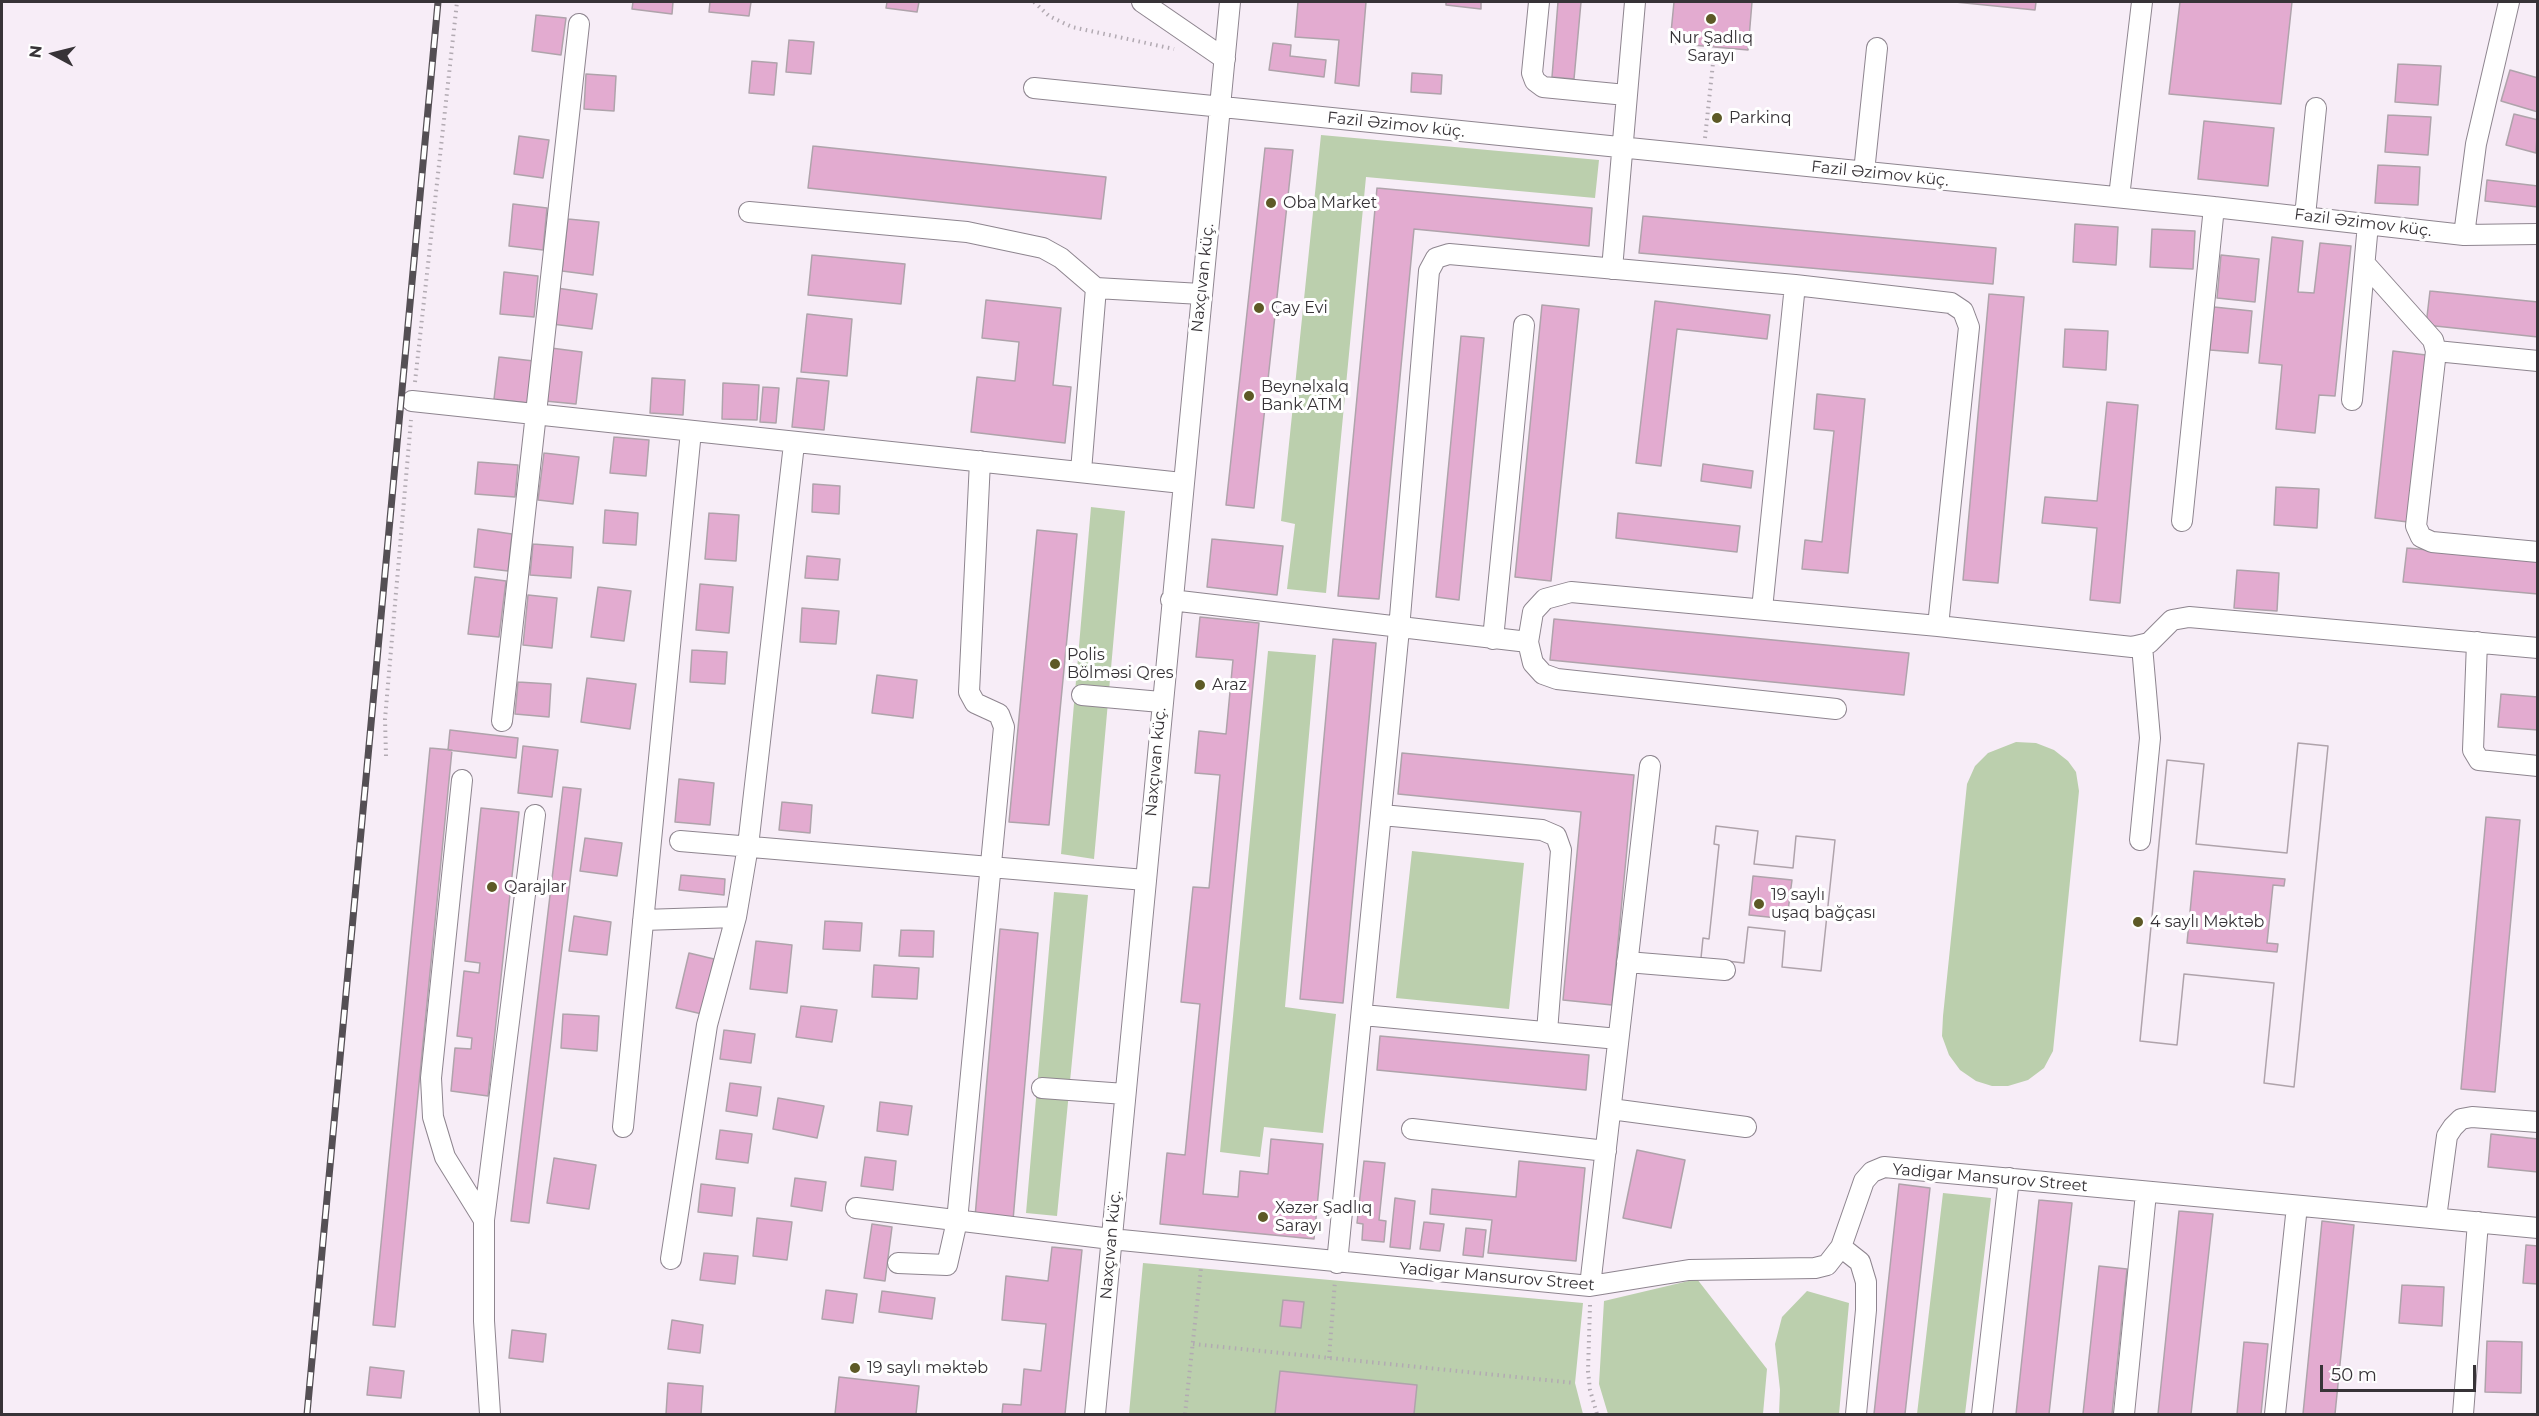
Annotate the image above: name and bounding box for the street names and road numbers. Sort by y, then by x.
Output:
street label: Fazil Əzimov küç. [1326,108,1466,142]
street label: Fazil Əzimov küç. [1810,157,1950,191]
street label: Fazil Əzimov küç. [2293,205,2433,241]
street label: Naxçıvan küç. [1188,222,1218,334]
street label: Naxçıvan küç. [1142,707,1170,817]
street label: Yadigar Mansurov Street [1892,1160,2088,1196]
street label: Naxçıvan küç. [1097,1190,1125,1300]
street label: Yadigar Mansurov Street [1399,1259,1595,1295]

